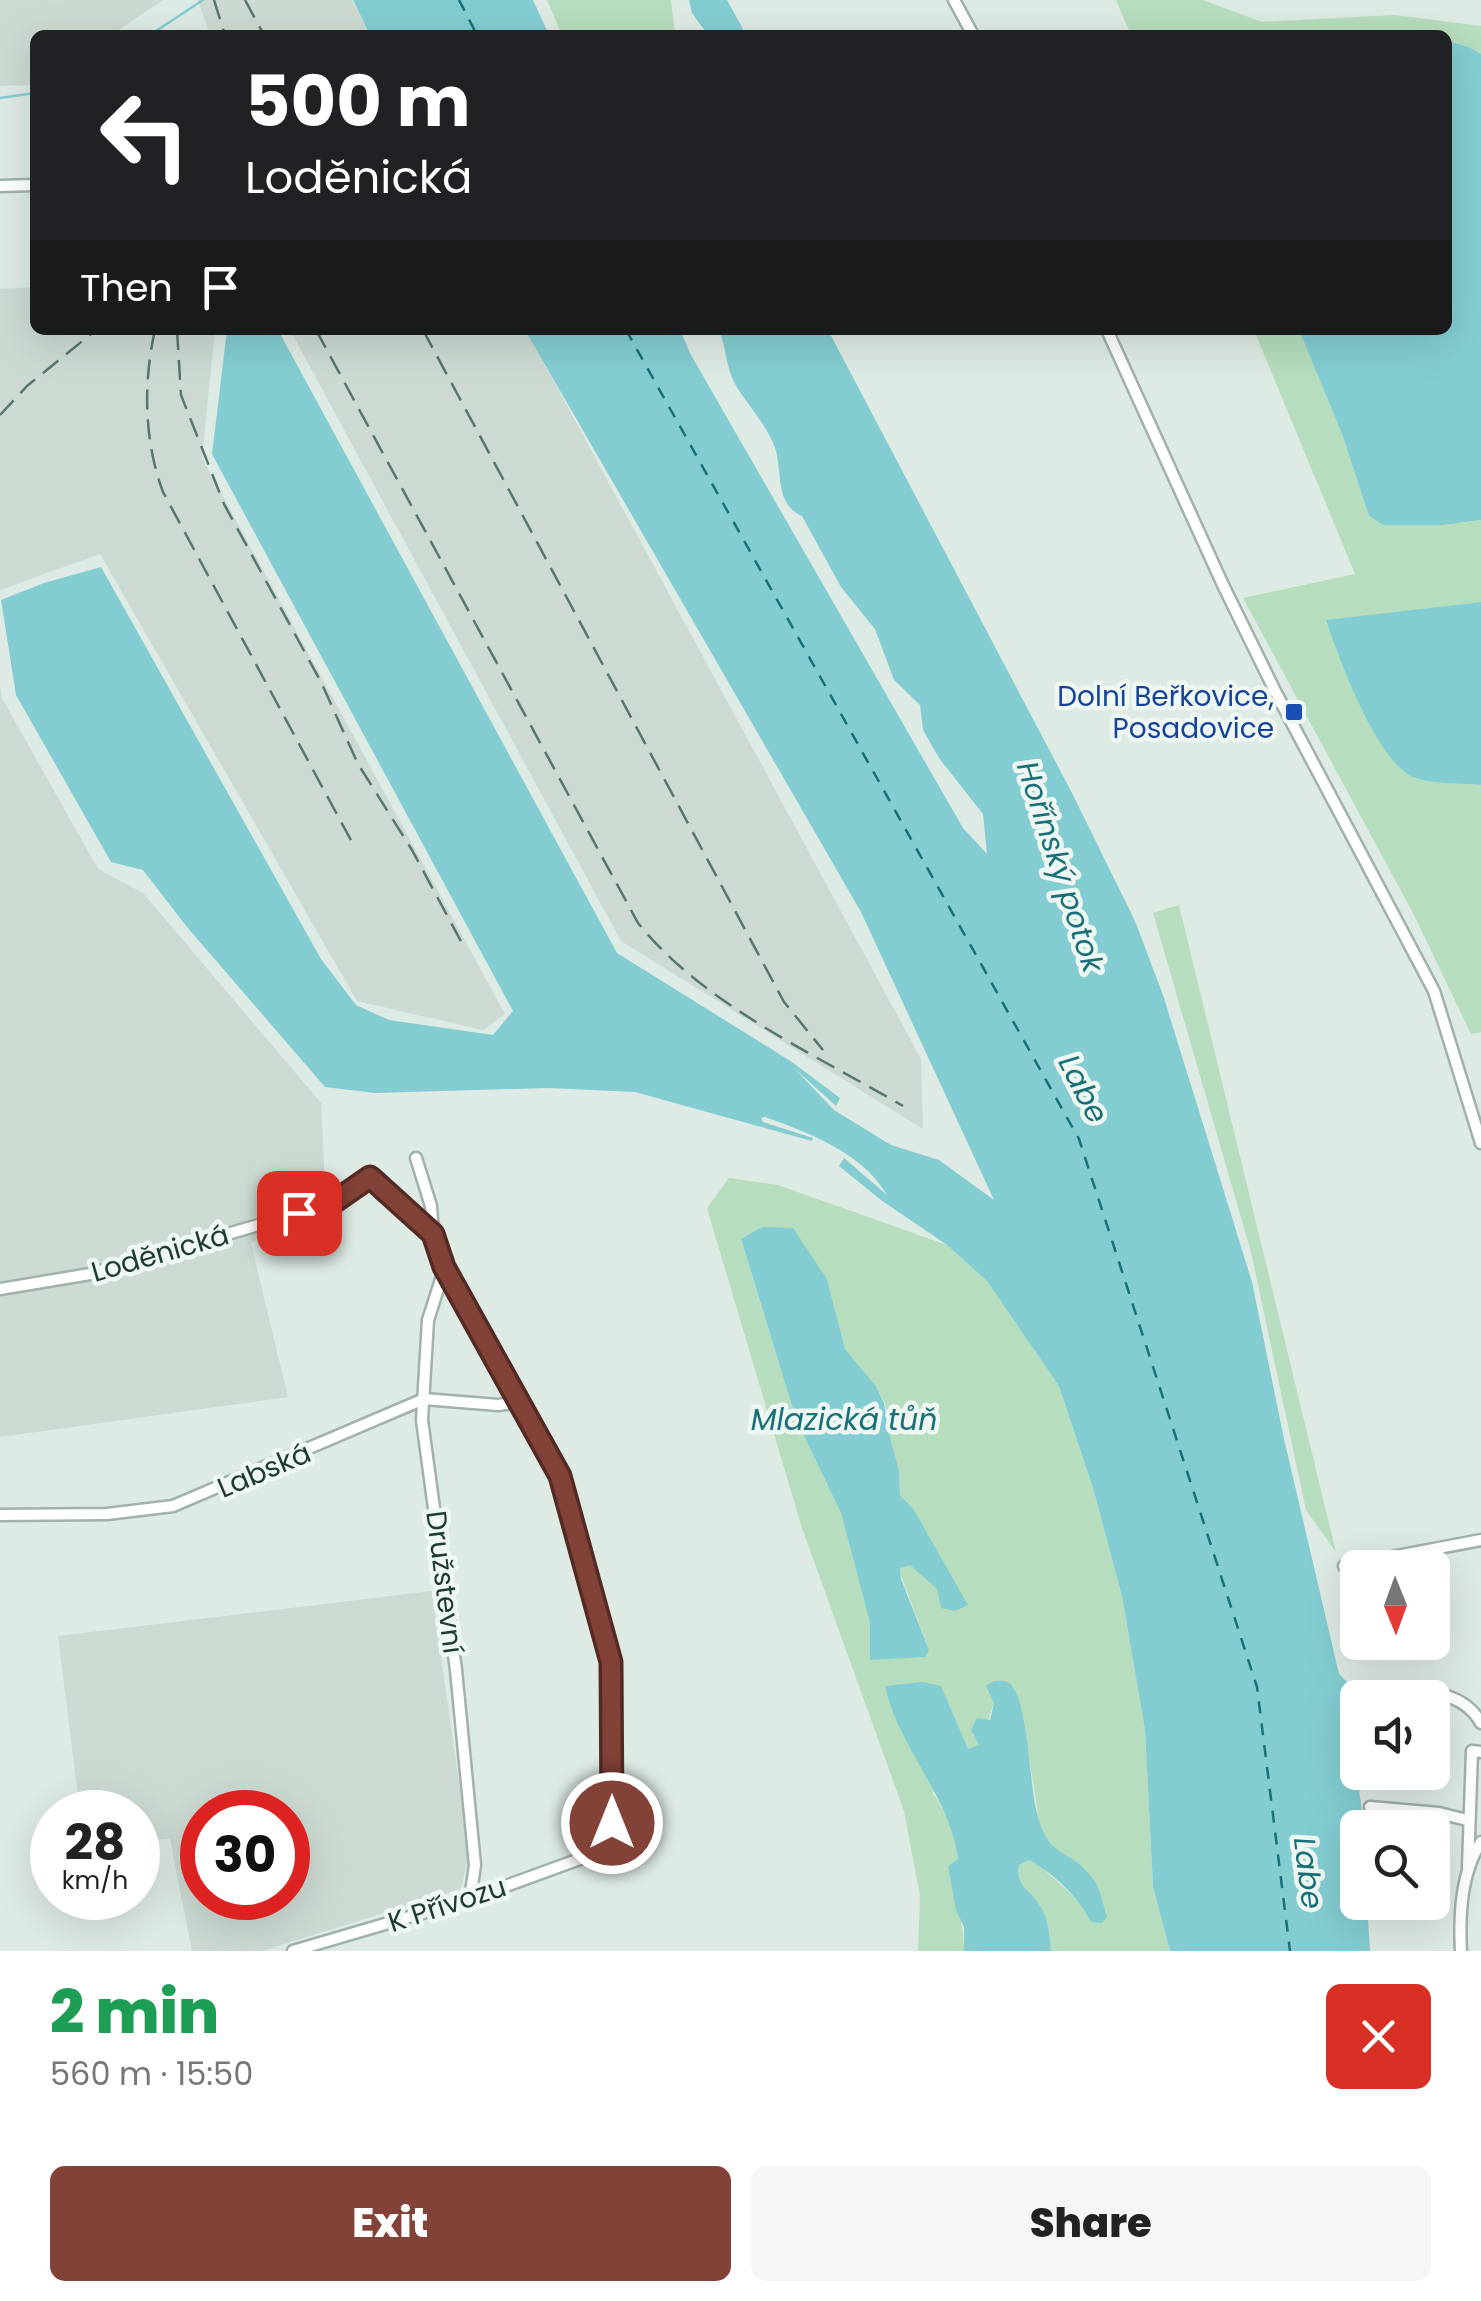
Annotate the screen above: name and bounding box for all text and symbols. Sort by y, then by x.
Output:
text: 500 m [245,52,471,151]
icon: left [80,70,210,200]
text: Loděnická [245,146,472,209]
icon: arrive [193,260,248,315]
text: Then [80,261,173,314]
place label: Dolní Beřkovice, Posadovice [1057,677,1274,748]
marker: Dolní Beřkovice, Posadovice [1283,701,1305,723]
water label: Hořínský potok [1006,756,1115,979]
water label: Labe [1048,1047,1119,1131]
pin [257,1171,342,1256]
icon: arrive [272,1186,327,1241]
street label: Loděnická [87,1215,234,1292]
water label: Mlazická tůň [751,1398,937,1441]
street label: Labská [212,1433,317,1508]
street label: Družstevní [416,1508,473,1656]
north arrow [1340,1550,1450,1660]
map controls [1340,1550,1450,1920]
button: sound [1340,1680,1450,1790]
position arrow [560,1771,664,1875]
speed limit sign: 30 [180,1790,310,1920]
text: 28 [65,1807,125,1878]
button: search [1340,1810,1450,1920]
water label: Labe [1283,1835,1334,1911]
text: km/h [62,1863,128,1898]
street label: K Přívozu [383,1867,511,1942]
text: 2 min [50,1970,219,2054]
button: close [1326,1984,1431,2089]
text: 560 m · 15:50 [50,2051,253,2096]
button: Exit [50,2166,731,2281]
button: Share [751,2166,1431,2281]

